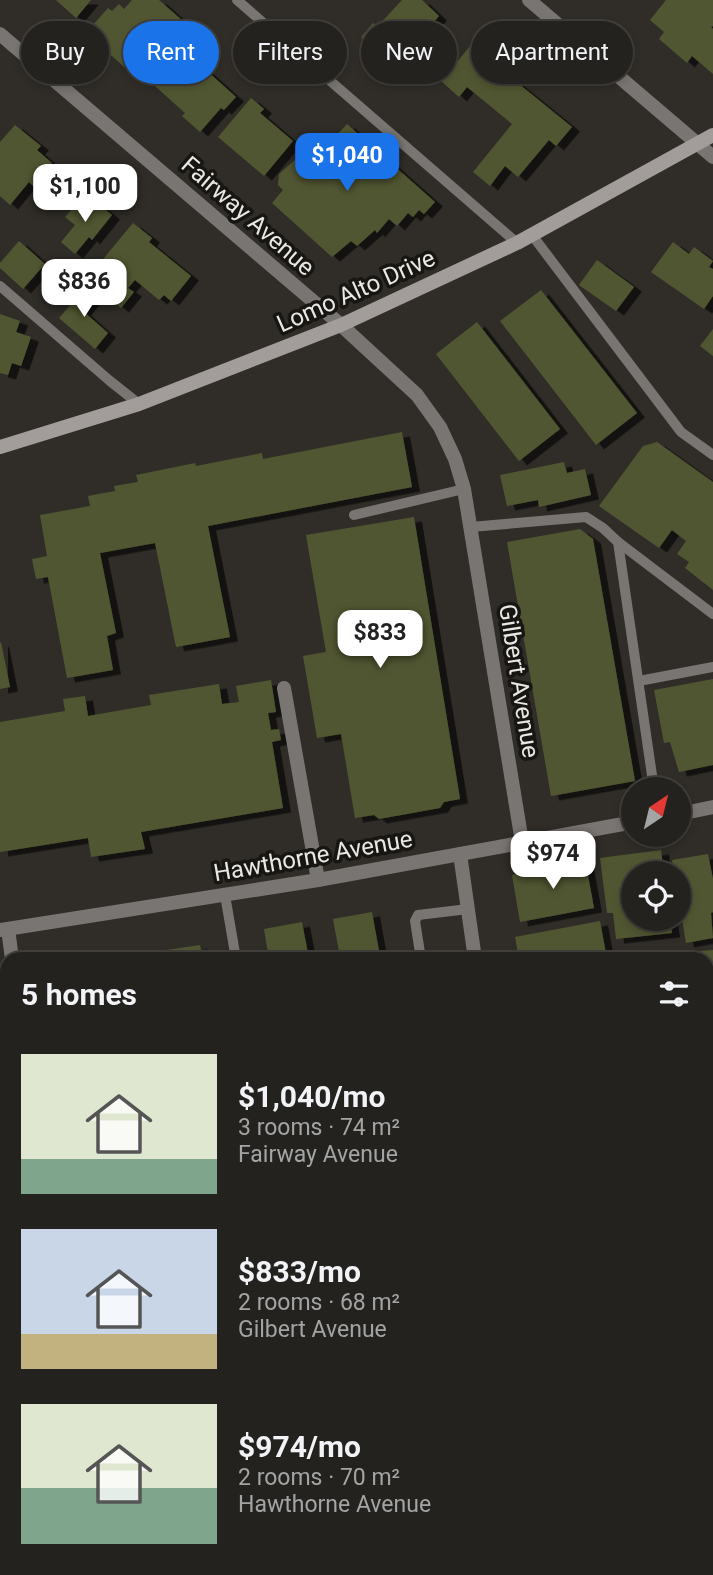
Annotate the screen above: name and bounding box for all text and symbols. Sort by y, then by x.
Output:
chip: Buy [21,21,109,84]
chip: Rent [123,21,219,84]
chip: Filters [233,21,347,84]
chip: New [361,21,457,84]
chip: Apartment [471,21,633,84]
pin: $1,040 [290,134,404,193]
text: $1,040 [311,142,383,169]
street label: Fairway Avenue [176,151,320,281]
pin: $1,100 [28,164,142,224]
text: $1,100 [49,173,121,200]
street label: Lomo Alto Drive [273,244,439,338]
pin: $836 [43,260,125,319]
text: $836 [58,268,110,295]
street label: Gilbert Avenue [493,602,545,760]
pin: $833 [339,610,421,670]
text: $833 [354,619,406,646]
north arrow [621,777,691,847]
map controls [621,777,691,931]
street label: Hawthorne Avenue [211,825,415,887]
pin: $974 [512,832,594,891]
text: $974 [527,840,579,867]
button: locate [621,861,691,931]
icon: filters [655,975,693,1013]
text: 5 homes [21,977,137,1012]
text: $1,040/mo [238,1079,386,1114]
icon: home [77,1082,161,1166]
text: 3 rooms · 74 m² [238,1114,400,1141]
text: Fairway Avenue [238,1141,398,1168]
text: $833/mo [238,1254,361,1289]
icon: home [77,1257,161,1341]
text: 2 rooms · 68 m² [238,1289,400,1316]
text: Gilbert Avenue [238,1316,387,1343]
text: $974/mo [238,1429,361,1464]
icon: home [77,1432,161,1516]
text: 2 rooms · 70 m² [238,1464,400,1491]
text: Hawthorne Avenue [238,1491,431,1518]

